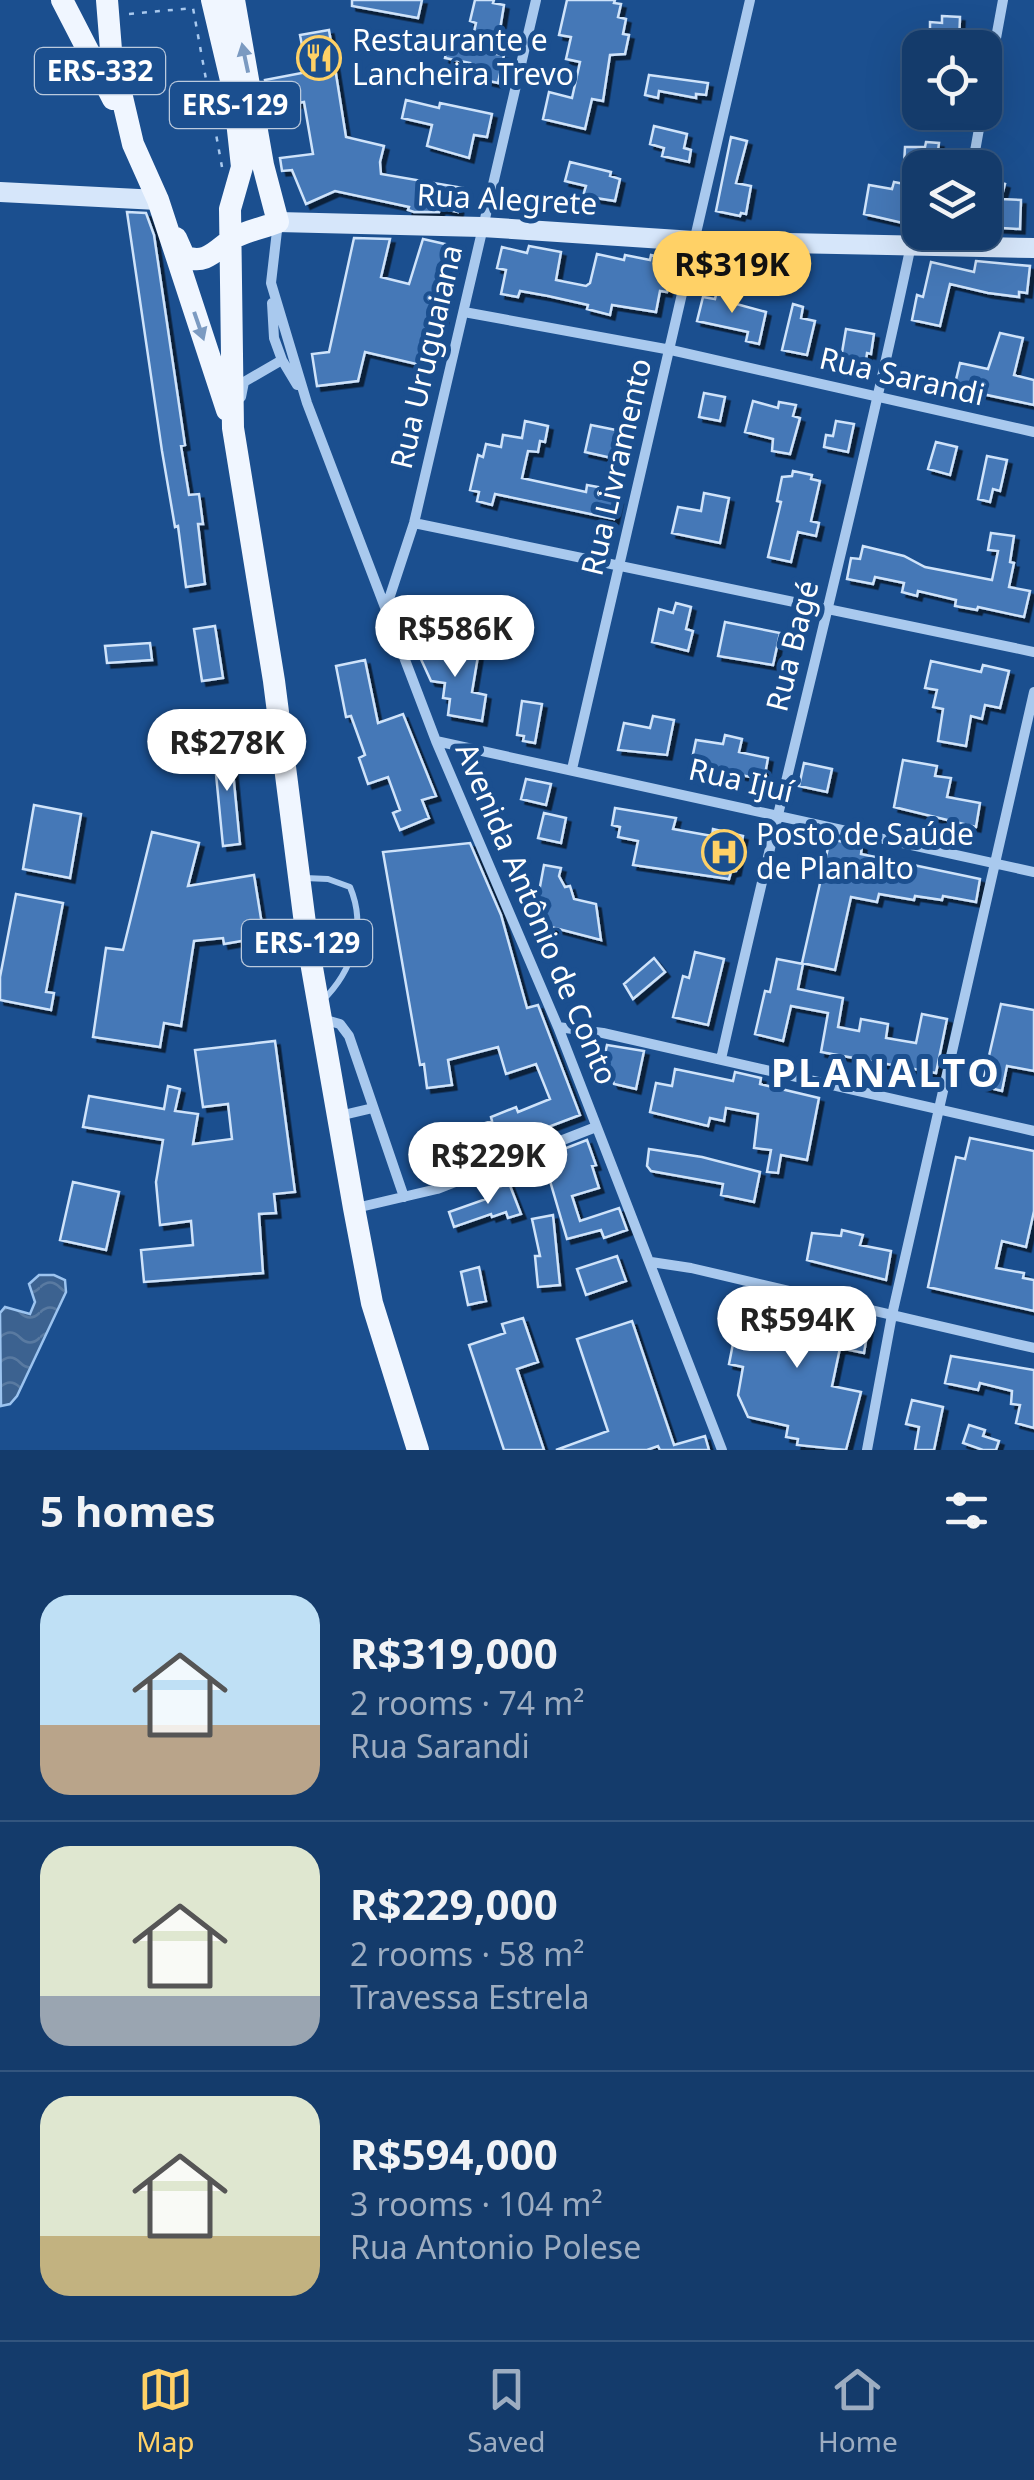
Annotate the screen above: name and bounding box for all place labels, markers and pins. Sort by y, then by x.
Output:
place label: Restaurante e Lancheira Trevo [352,19,574,94]
restaurant icon: Restaurante e Lancheira Trevo [296,35,342,81]
pin: R$319K [651,231,813,316]
pin: R$586K [374,595,536,680]
pin: R$278K [146,709,308,794]
place label: Posto de Saúde de Planalto [756,813,974,888]
hospital icon: Posto de Saúde de Planalto [701,829,747,875]
pin: R$229K [407,1122,569,1207]
pin: R$594K [716,1286,878,1371]

